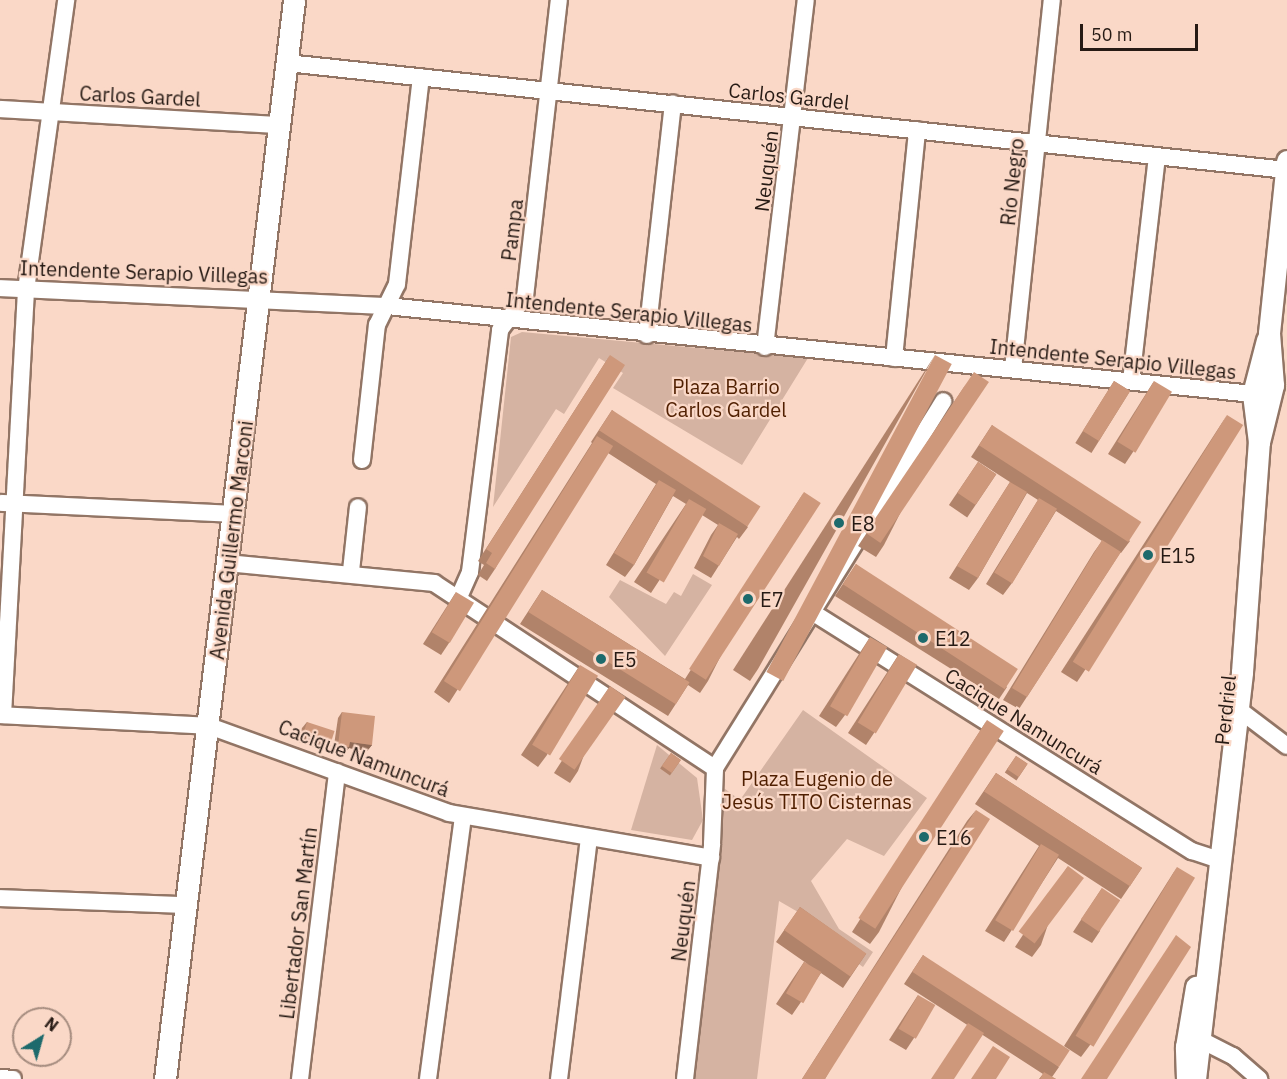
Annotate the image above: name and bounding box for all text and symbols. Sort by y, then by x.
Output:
scale bar [1083,12,1202,50]
text: 50 m [1091,23,1133,46]
street label: Carlos Gardel [727,78,851,114]
street label: Carlos Gardel [79,81,201,111]
street label: Neuquén [749,129,783,213]
street label: Río Negro [995,137,1029,227]
street label: Pampa [496,198,528,262]
street label: Intendente Serapio Villegas [20,256,268,288]
street label: Intendente Serapio Villegas [504,287,754,337]
street label: Intendente Serapio Villegas [988,334,1238,384]
park label: Plaza Barrio Carlos Gardel [665,375,787,422]
street label: Avenida Guillermo Marconi [204,419,258,661]
place label: E8 [851,511,875,535]
marker: E8 [832,516,846,530]
place label: E15 [1160,543,1196,567]
marker: E15 [1141,548,1155,562]
place label: E7 [760,587,784,611]
marker: E7 [741,592,755,606]
place label: E12 [935,626,971,650]
marker: E12 [916,631,930,645]
place label: E5 [613,647,637,671]
marker: E5 [594,652,608,666]
street label: Cacique Namuncurá [941,663,1107,779]
street label: Perdriel [1209,674,1241,746]
street label: Cacique Namuncurá [275,714,453,802]
park label: Plaza Eugenio de Jesús TITO Cisternas [722,767,912,814]
street label: Libertador San Martín [274,825,322,1021]
place label: E16 [936,825,972,849]
marker: E16 [917,830,931,844]
street label: Neuquén [666,879,700,963]
north arrow [12,1007,72,1067]
text: N [41,1013,62,1036]

